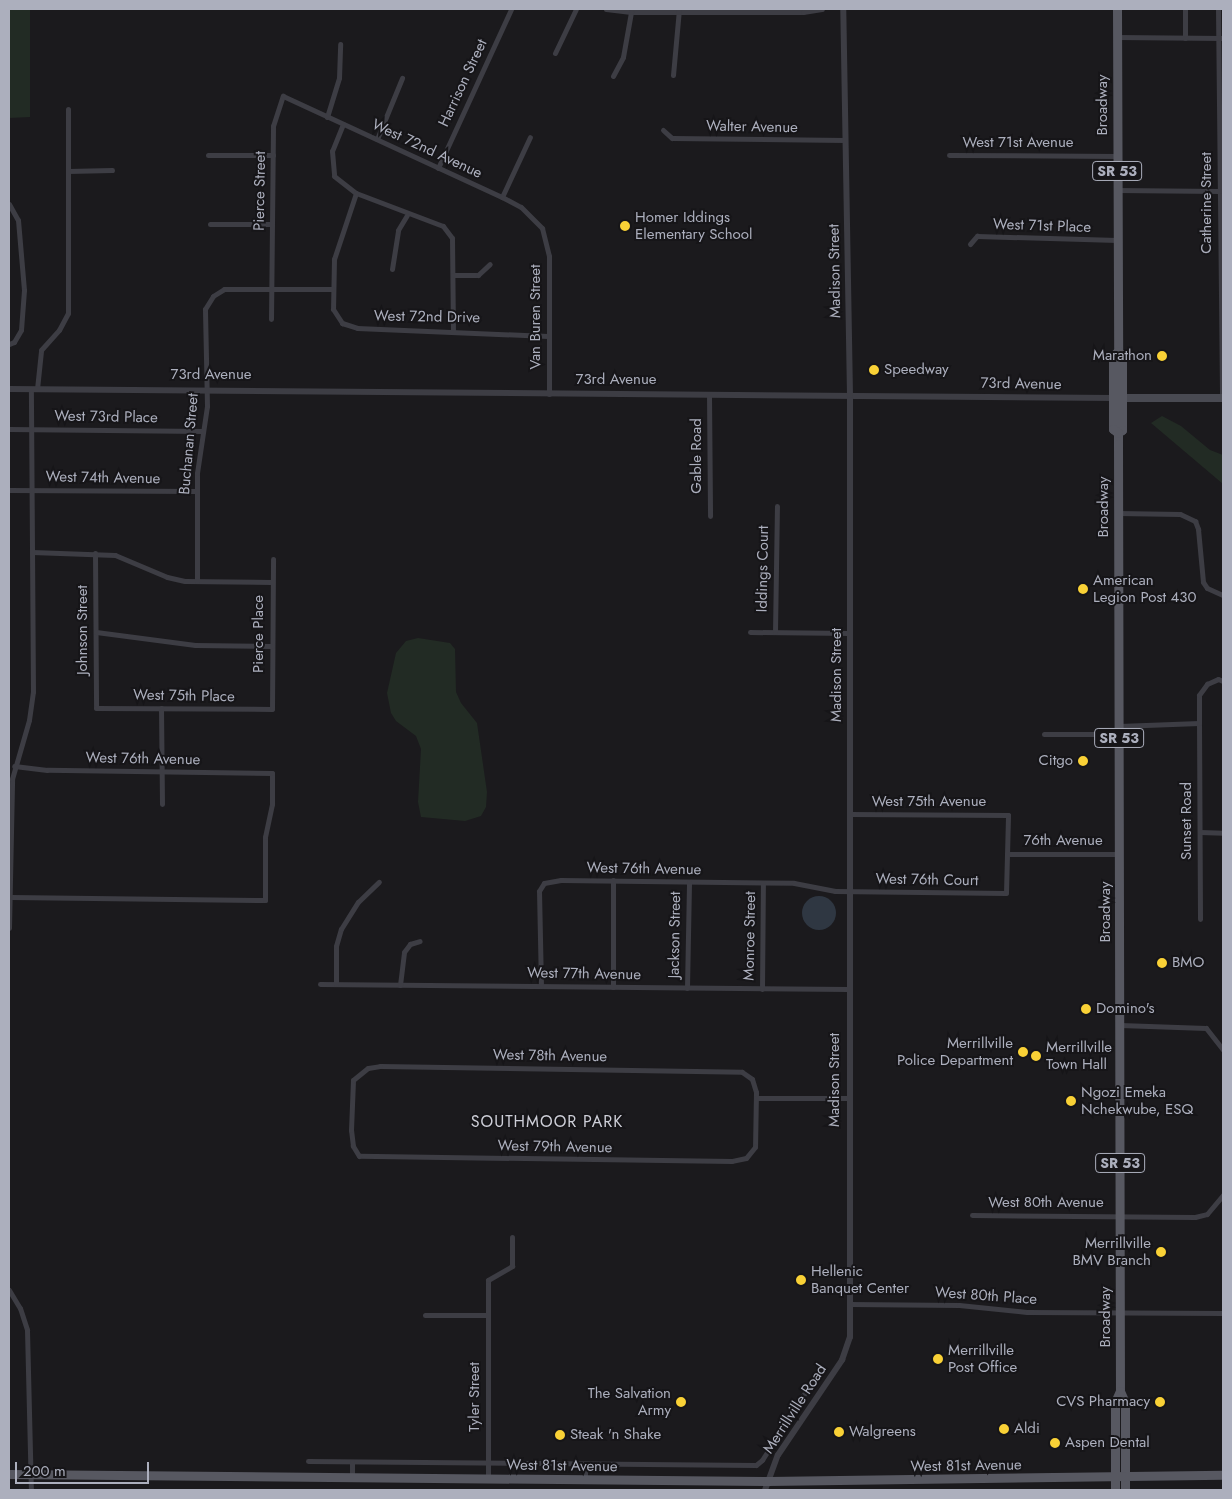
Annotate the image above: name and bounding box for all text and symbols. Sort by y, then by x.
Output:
street label: Harrison Street [435,36,491,130]
street label: Broadway [1094,74,1112,136]
street label: West 72nd Avenue [369,116,485,182]
street label: Walter Avenue [706,117,798,137]
street label: West 71st Avenue [962,134,1074,152]
street label: Pierce Street [250,151,270,231]
street label: Catherine Street [1198,152,1216,254]
road number: SR 53 [1092,160,1142,182]
place label: Homer Iddings Elementary School [635,208,752,243]
street label: West 71st Place [993,215,1091,237]
marker: Homer Iddings Elementary School [619,220,631,232]
street label: Madison Street [825,224,845,318]
street label: Van Buren Street [527,264,545,370]
street label: West 72nd Drive [374,307,480,327]
place label: Marathon [1093,347,1152,365]
marker: Marathon [1156,350,1168,362]
place label: Speedway [884,361,949,379]
marker: Speedway [868,364,880,376]
street label: 73rd Avenue [171,366,251,384]
street label: 73rd Avenue [576,371,656,389]
street label: 73rd Avenue [980,374,1062,394]
street label: Buchanan Street [176,393,202,495]
street label: West 73rd Place [54,407,158,427]
street label: Gable Road [688,418,706,494]
street label: West 74th Avenue [45,468,161,488]
street label: Broadway [1095,476,1113,538]
street label: Iddings Court [753,525,773,613]
place label: American Legion Post 430 [1093,571,1197,606]
marker: American Legion Post 430 [1077,583,1089,595]
street label: Johnson Street [74,585,92,675]
street label: Pierce Place [250,595,268,673]
street label: Madison Street [828,628,846,722]
street label: West 75th Place [133,686,235,706]
road number: SR 53 [1094,726,1144,750]
street label: West 76th Avenue [85,749,201,769]
place label: Citgo [1038,752,1073,770]
marker: Citgo [1077,755,1089,767]
street label: Sunset Road [1178,782,1196,860]
street label: West 75th Avenue [872,793,986,811]
street label: 76th Avenue [1023,832,1103,850]
street label: West 76th Avenue [586,859,702,879]
street label: West 76th Court [875,870,979,890]
street label: Broadway [1097,881,1115,943]
street label: Jackson Street [665,891,685,979]
street label: Monroe Street [740,891,760,981]
place label: BMO [1172,954,1204,972]
marker: BMO [1156,957,1168,969]
street label: West 77th Avenue [527,964,641,984]
place label: Domino's [1096,1000,1154,1018]
marker: Domino's [1080,1003,1092,1015]
street label: Madison Street [826,1033,844,1127]
place label: Merrillville Police Department [897,1034,1013,1069]
place label: Merrillville Town Hall [1046,1038,1112,1073]
street label: West 78th Avenue [493,1046,607,1066]
marker: Merrillville Police Department [1017,1046,1029,1058]
marker: Merrillville Town Hall [1030,1050,1042,1062]
place label: Ngozi Emeka Nchekwube, ESQ [1081,1083,1193,1118]
marker: Ngozi Emeka Nchekwube, ESQ [1065,1095,1077,1107]
district label: SOUTHMOOR PARK [469,1112,625,1132]
street label: West 79th Avenue [497,1137,613,1157]
road number: SR 53 [1095,1152,1145,1174]
street label: West 80th Avenue [988,1194,1104,1212]
place label: Merrillville BMV Branch [1072,1234,1151,1269]
marker: Merrillville BMV Branch [1155,1246,1167,1258]
place label: Hellenic Banquet Center [811,1262,909,1297]
marker: Hellenic Banquet Center [795,1274,807,1286]
street label: West 80th Place [934,1283,1038,1309]
street label: Broadway [1097,1286,1115,1348]
place label: Merrillville Post Office [948,1341,1017,1376]
marker: Merrillville Post Office [932,1353,944,1365]
street label: Merrillville Road [759,1361,831,1457]
street label: Tyler Street [466,1362,484,1432]
place label: The Salvation Army [588,1384,671,1419]
place label: CVS Pharmacy [1056,1393,1150,1411]
marker: The Salvation Army [675,1396,687,1408]
marker: CVS Pharmacy [1154,1396,1166,1408]
place label: Aldi [1014,1420,1040,1438]
place label: Walgreens [849,1423,916,1441]
marker: Aldi [998,1423,1010,1435]
place label: Steak 'n Shake [570,1426,661,1444]
marker: Walgreens [833,1426,845,1438]
marker: Steak 'n Shake [554,1429,566,1441]
place label: Aspen Dental [1065,1434,1150,1452]
marker: Aspen Dental [1049,1437,1061,1449]
scale bar [18,1452,151,1484]
street label: West 81st Avenue [506,1456,618,1476]
street label: West 81st Avenue [910,1456,1022,1476]
text: 200 m [23,1460,66,1482]

